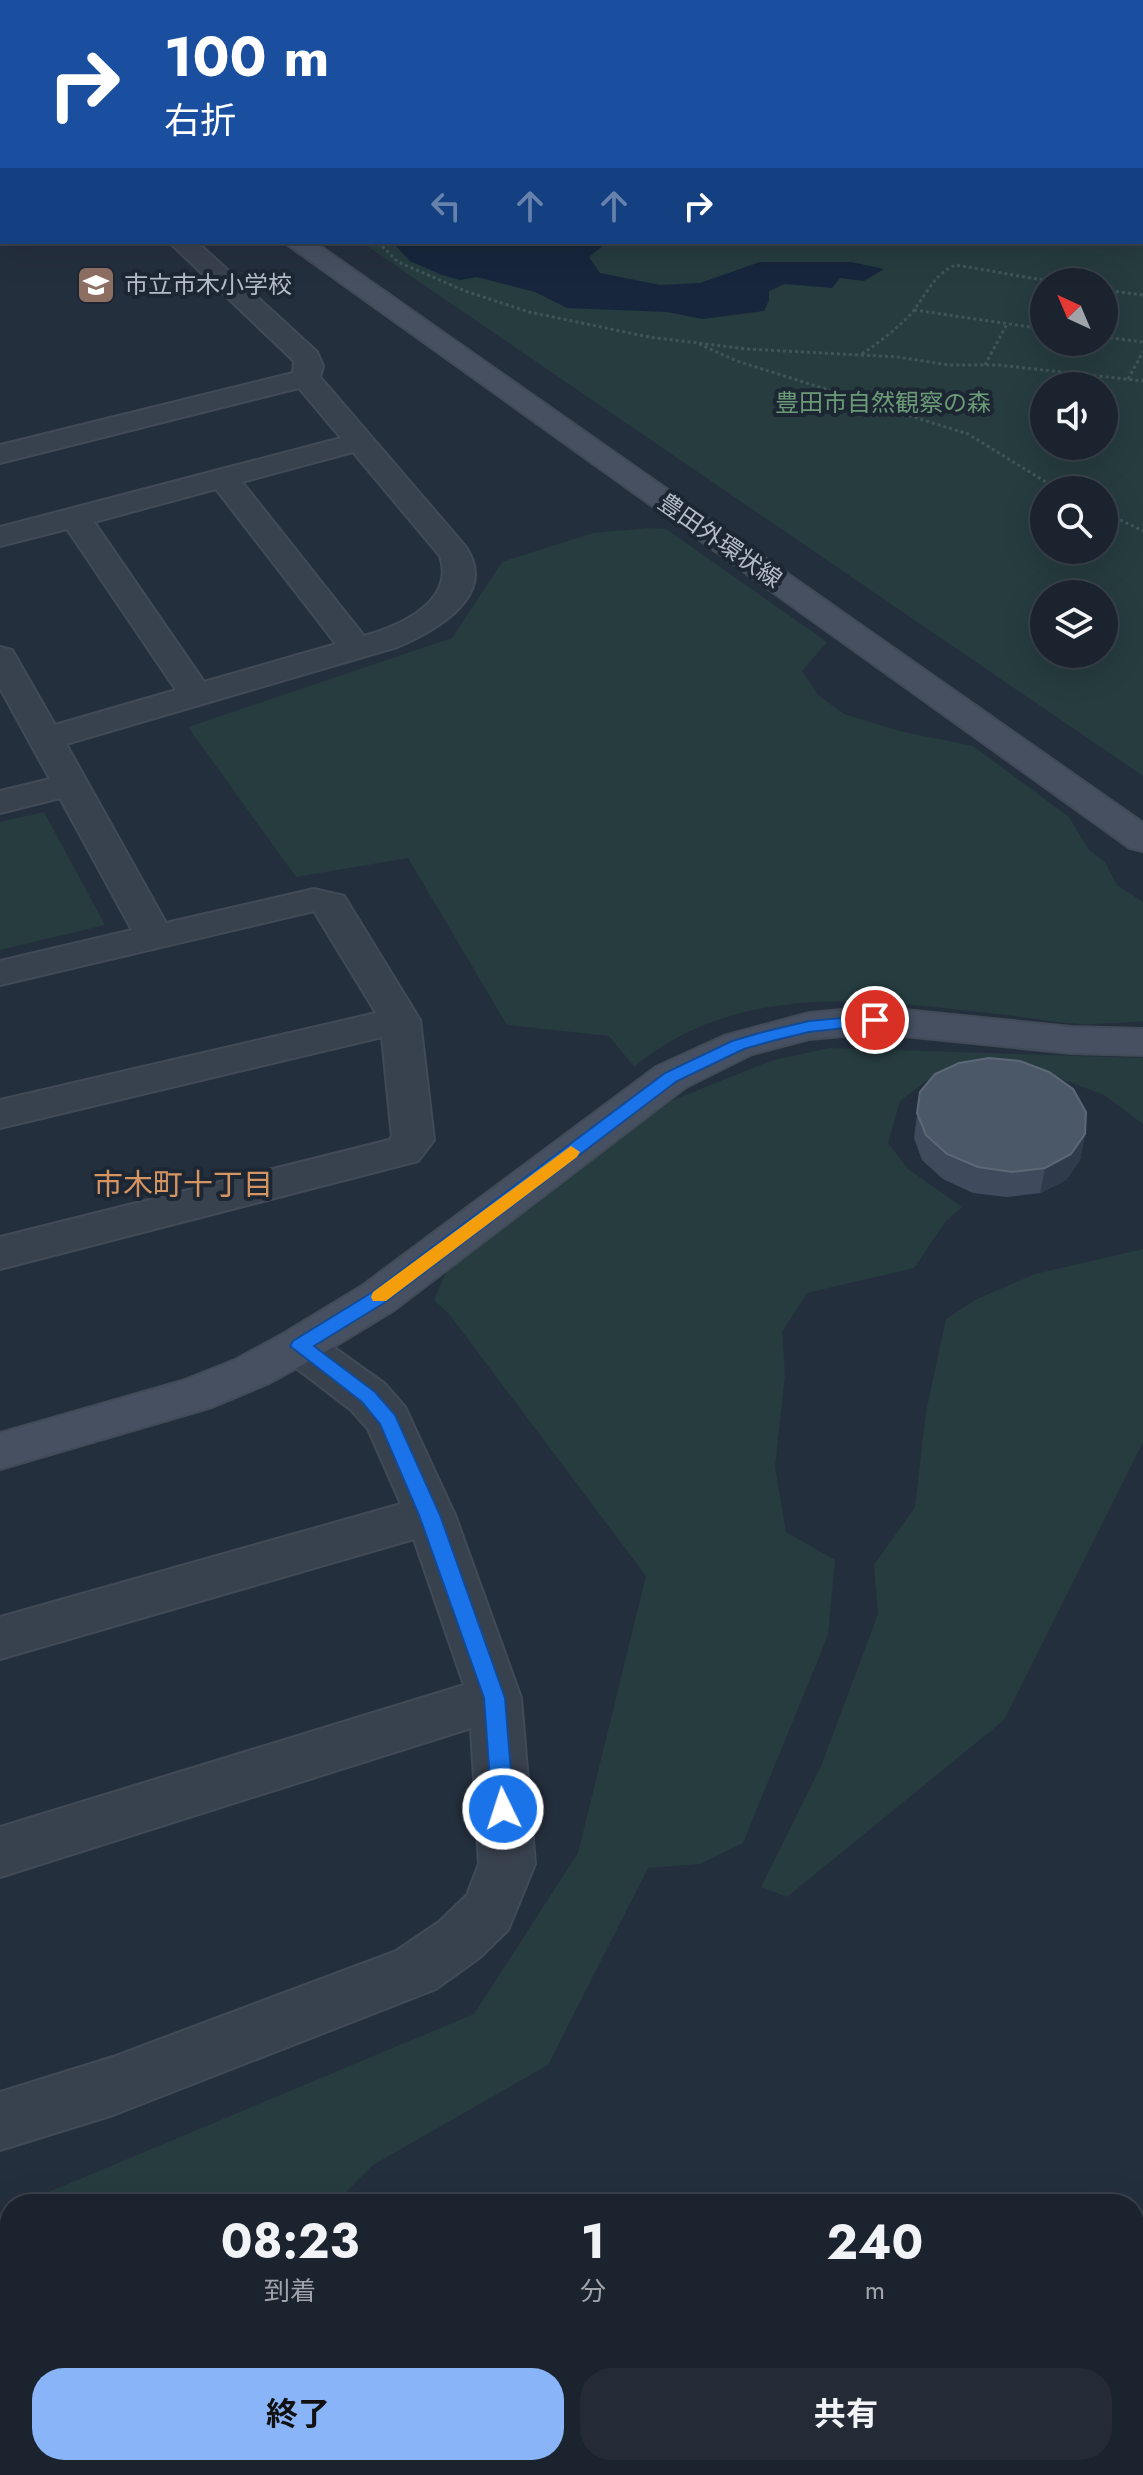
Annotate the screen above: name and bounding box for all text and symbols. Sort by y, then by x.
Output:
text: 100 m [164,16,329,97]
icon: right [32,32,136,136]
text: 右折 [164,94,236,146]
icon: left [424,184,468,228]
icon: ahead [508,184,552,228]
icon: ahead [592,184,636,228]
icon: right [676,184,720,228]
school or university icon: 市立市木小学校 [75,264,117,306]
place label: 市立市木小学校 [124,267,292,302]
north arrow [1030,268,1118,356]
map controls [1030,268,1118,668]
button: sound [1030,372,1118,460]
park label: 豊田市自然観察の森 [775,385,991,420]
button: search [1030,476,1118,564]
street label: 豊田外環状線 [651,485,789,596]
button: layers [1030,580,1118,668]
pin [841,986,909,1054]
icon: arrive [853,998,897,1042]
district label: 市木町十丁目 [93,1163,273,1206]
position arrow [461,1767,545,1851]
text: 08:23 [221,2207,359,2276]
text: 1 [581,2207,605,2276]
text: 240 [827,2208,923,2277]
text: m [865,2271,885,2309]
text: 到着 [264,2272,316,2310]
text: 分 [580,2272,606,2310]
button: 終了 [32,2368,564,2460]
button: 共有 [580,2368,1112,2460]

